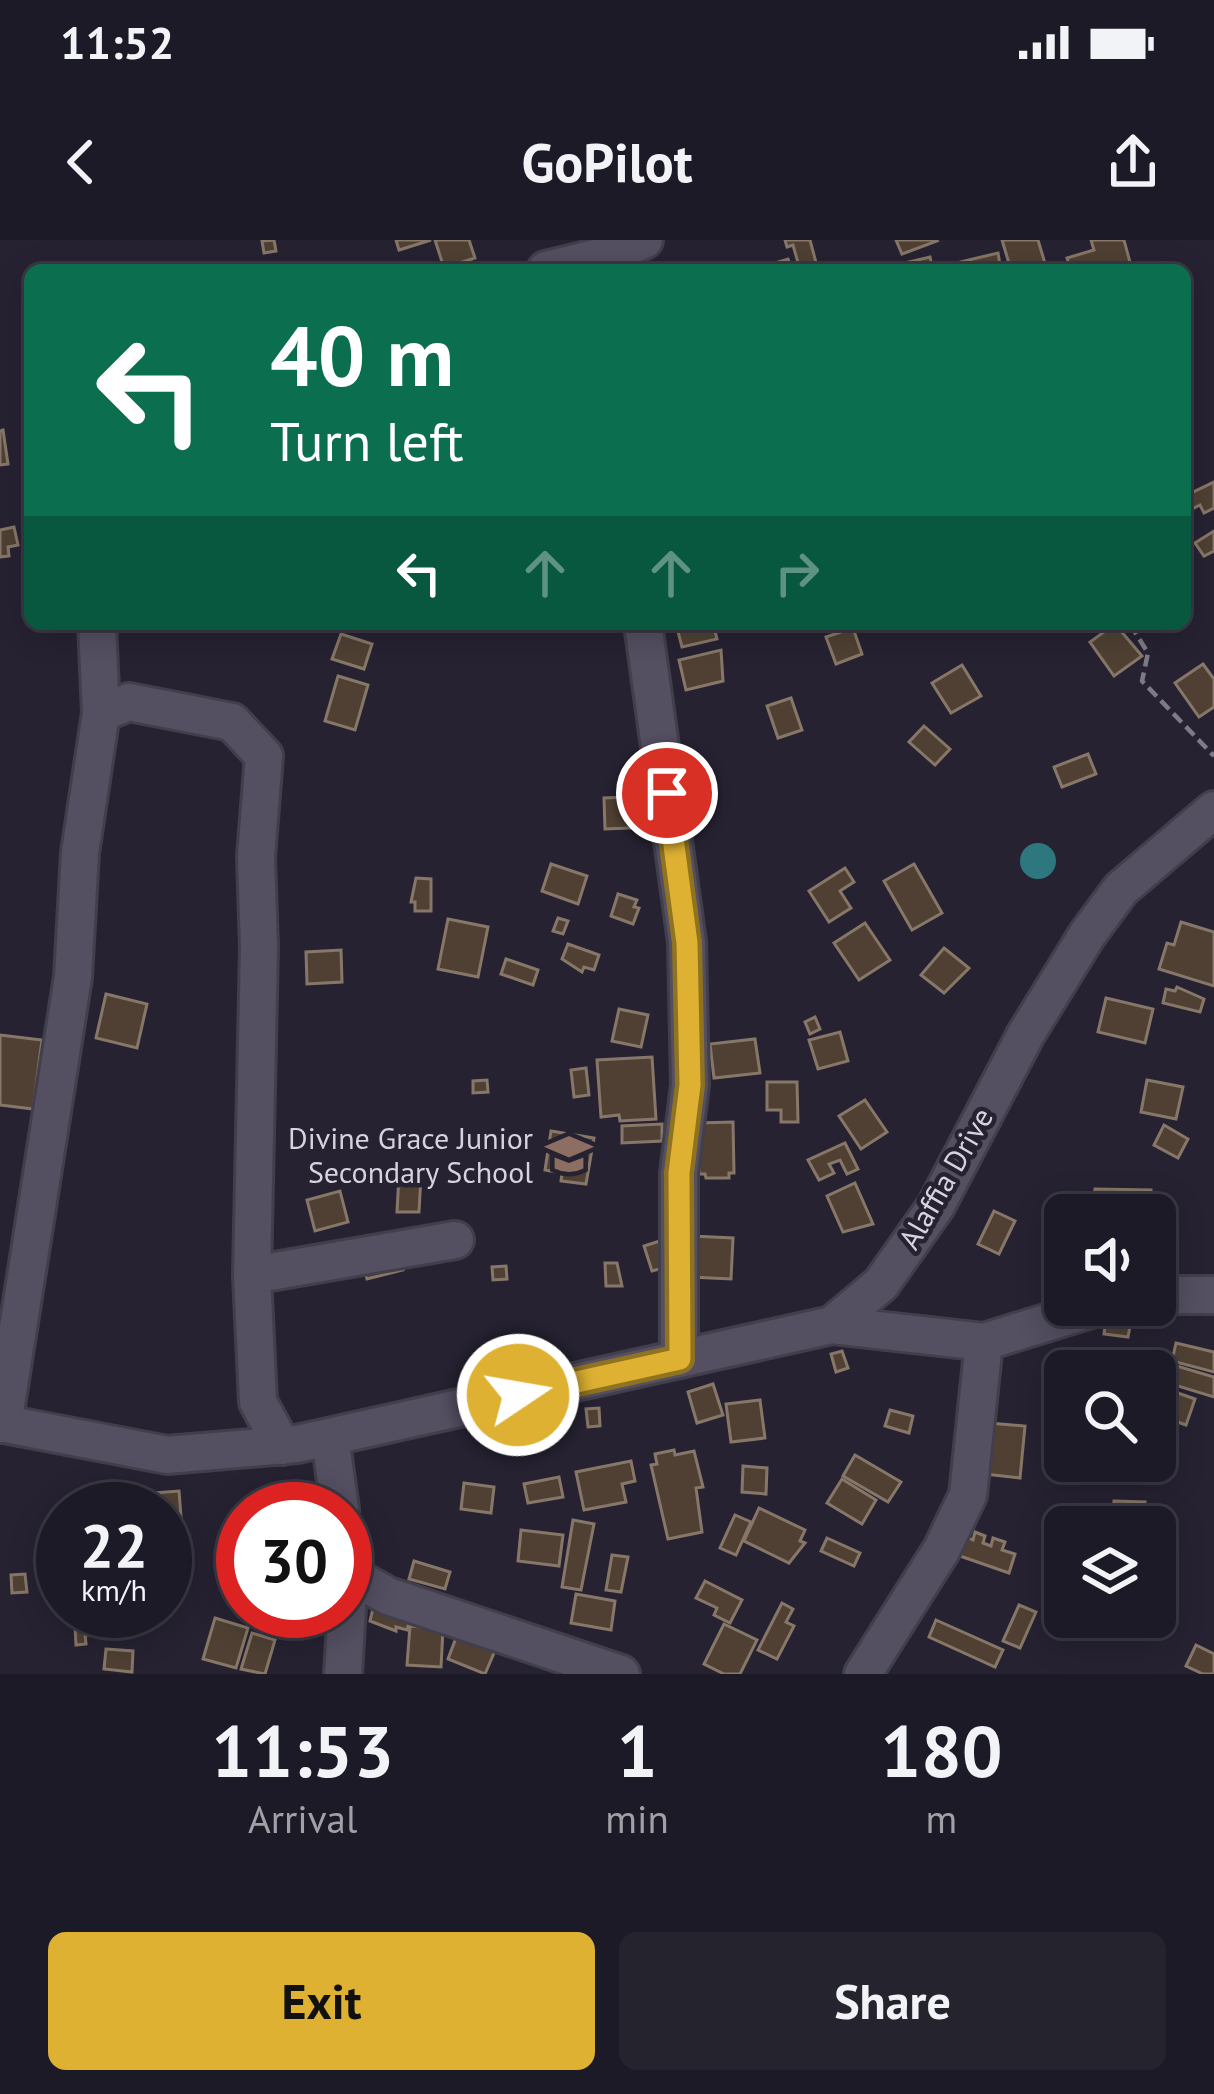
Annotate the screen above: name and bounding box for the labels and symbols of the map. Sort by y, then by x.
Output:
pin [616,742,718,844]
street label: Alaffia Drive [889,1100,1001,1256]
place label: Divine Grace Junior Secondary School [288,1118,533,1191]
school or university icon: Divine Grace Junior Secondary School [544,1129,594,1179]
position arrow [455,1332,581,1458]
speed limit sign: 30 [216,1482,372,1638]

